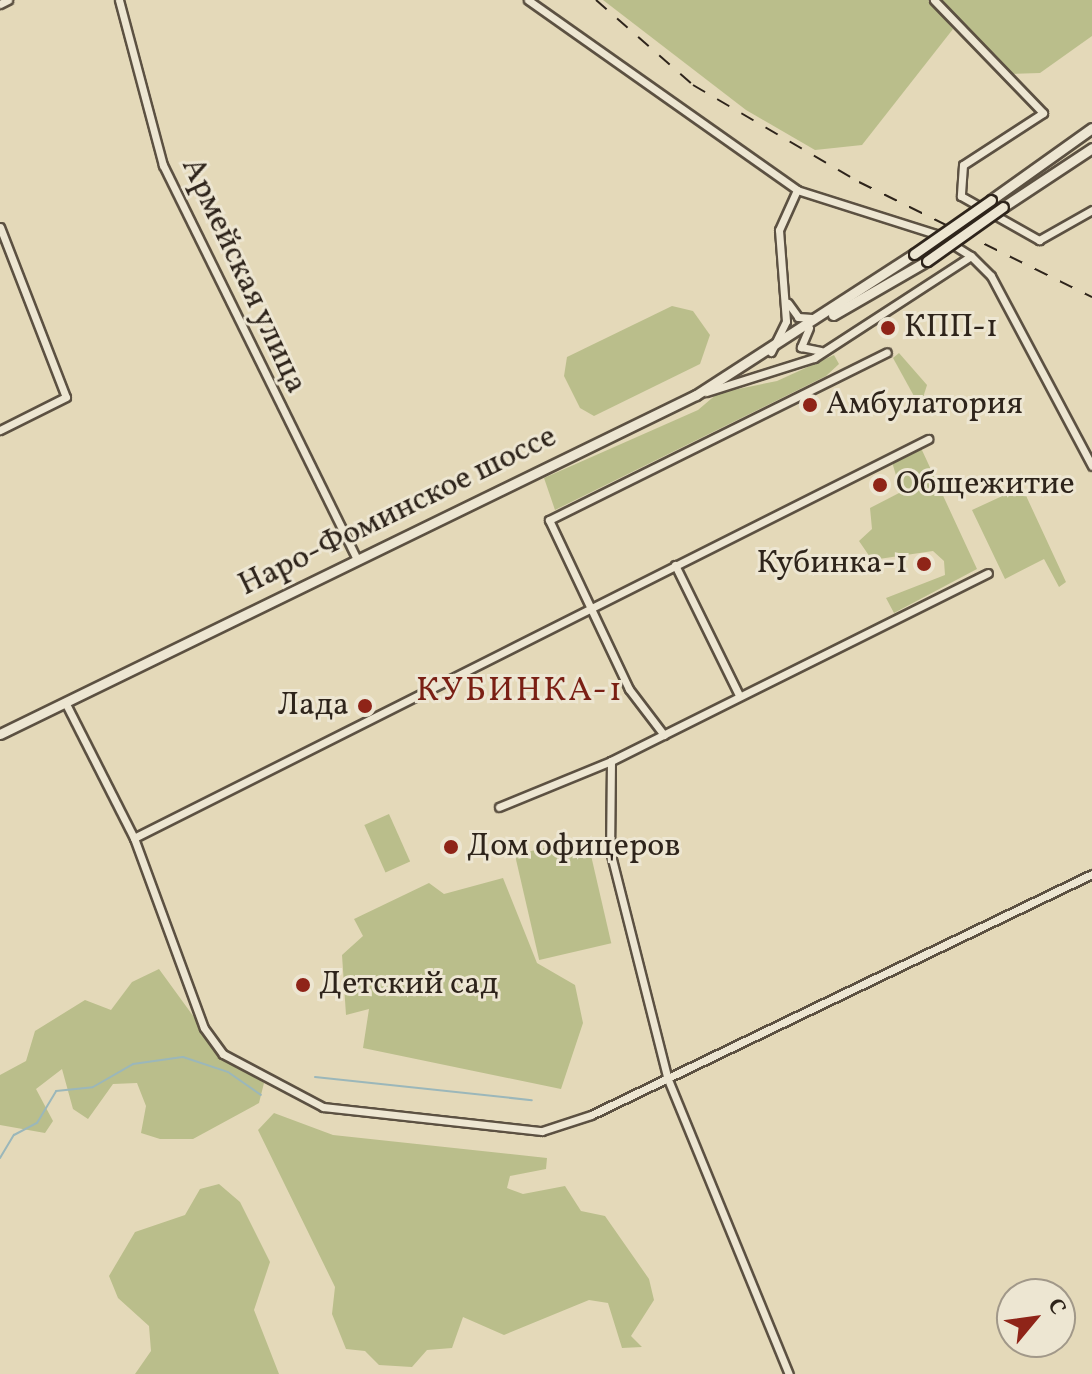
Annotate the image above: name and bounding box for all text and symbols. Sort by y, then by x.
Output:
street label: Армейская улица [171,152,315,400]
place label: КПП-1 [904,309,998,347]
marker: КПП-1 [879,319,897,337]
place label: Амбулатория [826,386,1023,424]
marker: Амбулатория [801,396,819,414]
street label: Наро-Фоминское шоссе [233,418,563,606]
place label: Общежитие [896,466,1075,504]
marker: Общежитие [871,476,889,494]
place label: Кубинка-1 [757,545,908,583]
marker: Кубинка-1 [915,555,933,573]
district label: КУБИНКА-1 [416,672,624,712]
place label: Лада [277,687,349,725]
marker: Лада [356,697,374,715]
place label: Дом офицеров [467,828,681,866]
marker: Дом офицеров [442,838,460,856]
place label: Детский сад [319,966,498,1004]
marker: Детский сад [294,976,312,994]
north arrow [996,1278,1076,1358]
text: С [1039,1293,1073,1321]

